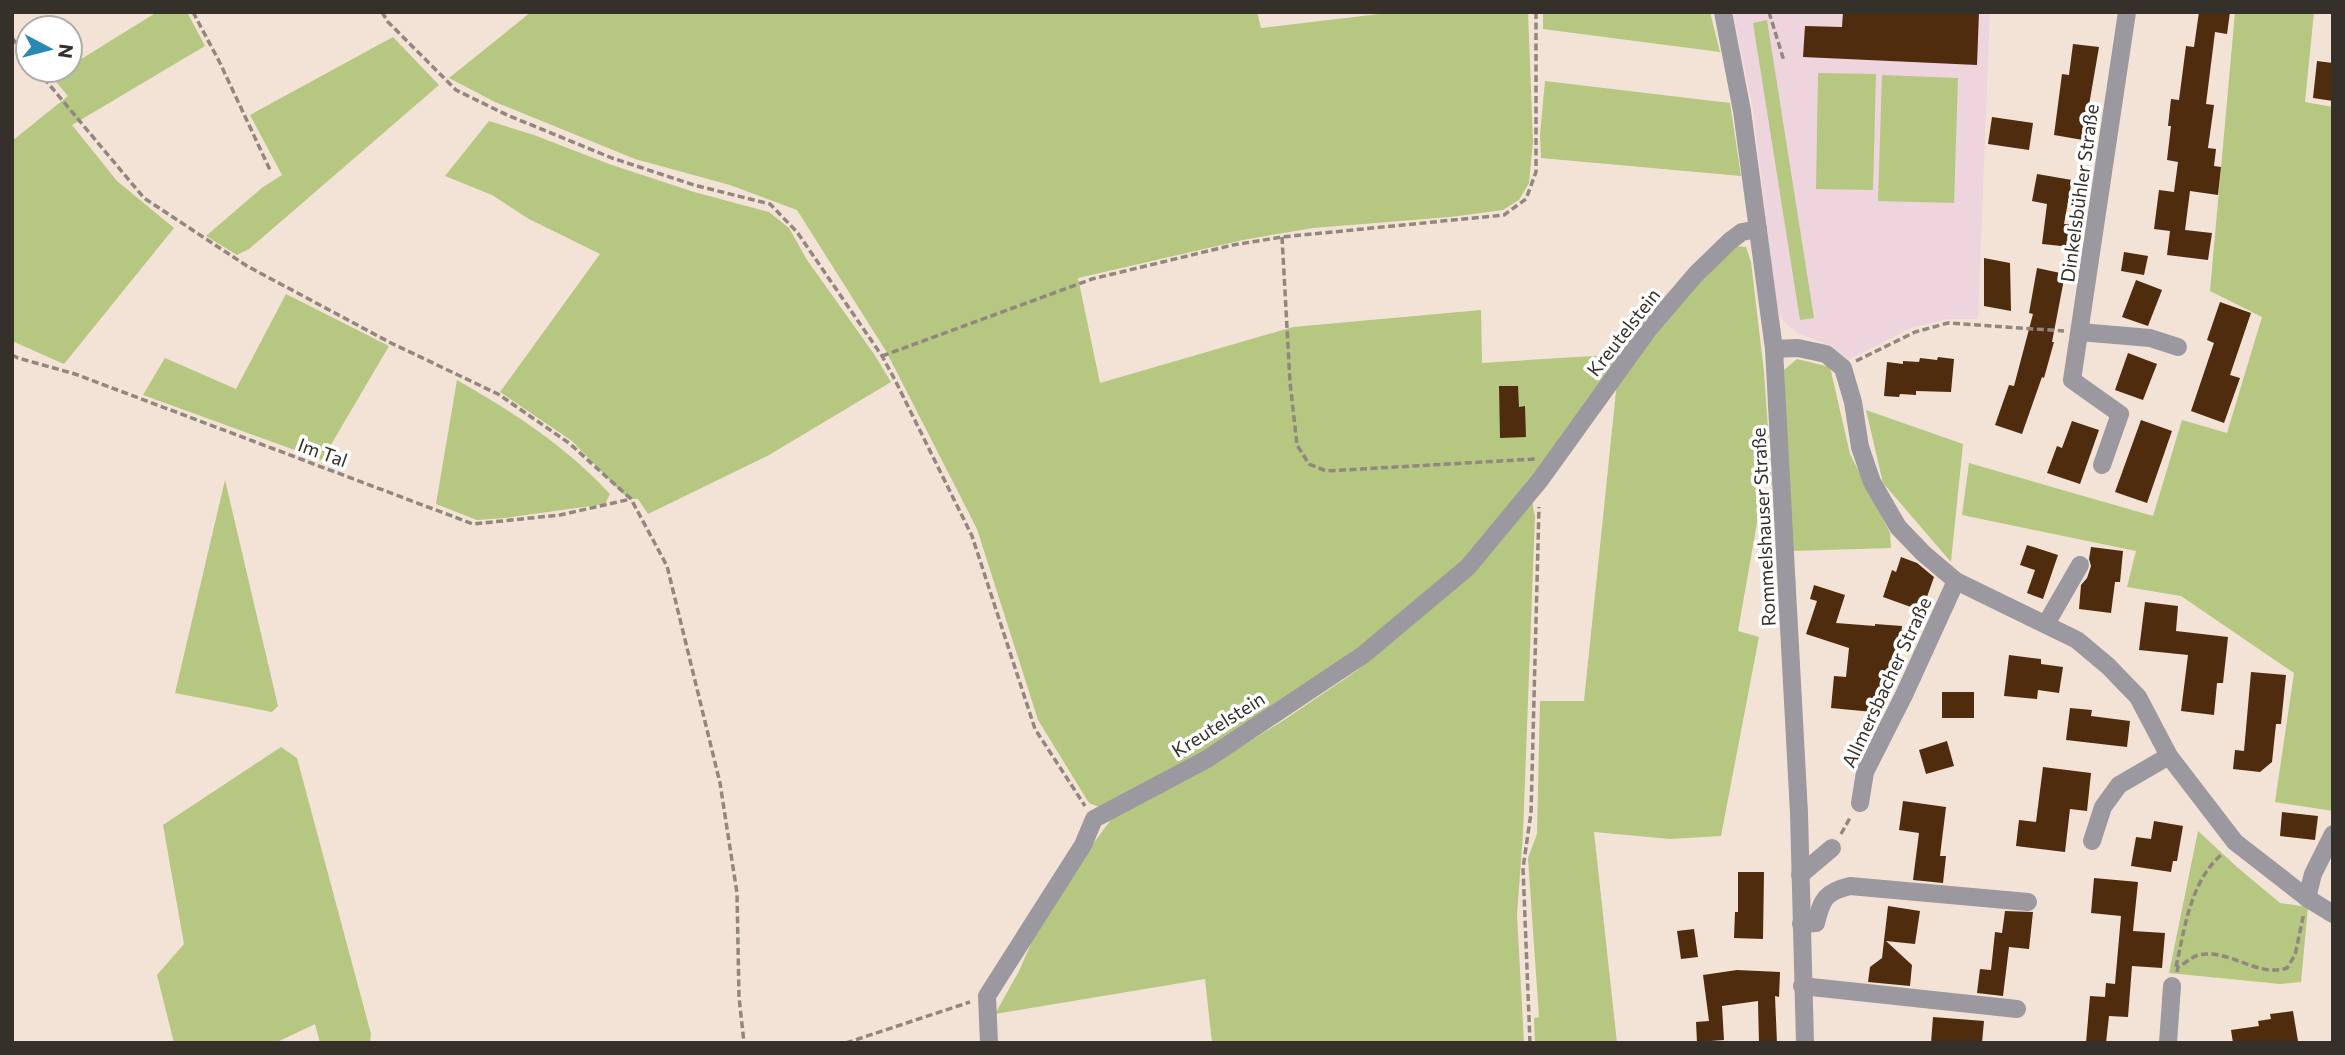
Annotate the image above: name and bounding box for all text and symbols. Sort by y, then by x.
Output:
north arrow [14,14,84,84]
text: N [54,43,79,60]
street label: Dinkelsbühler Straße [2055,102,2103,284]
street label: Kreutelstein [1582,283,1664,381]
street label: Rommelshauser Straße [1746,427,1780,627]
street label: Im Tal [295,432,351,472]
street label: Allmersbacher Straße [1836,593,1936,771]
street label: Kreutelstein [1167,686,1269,762]

